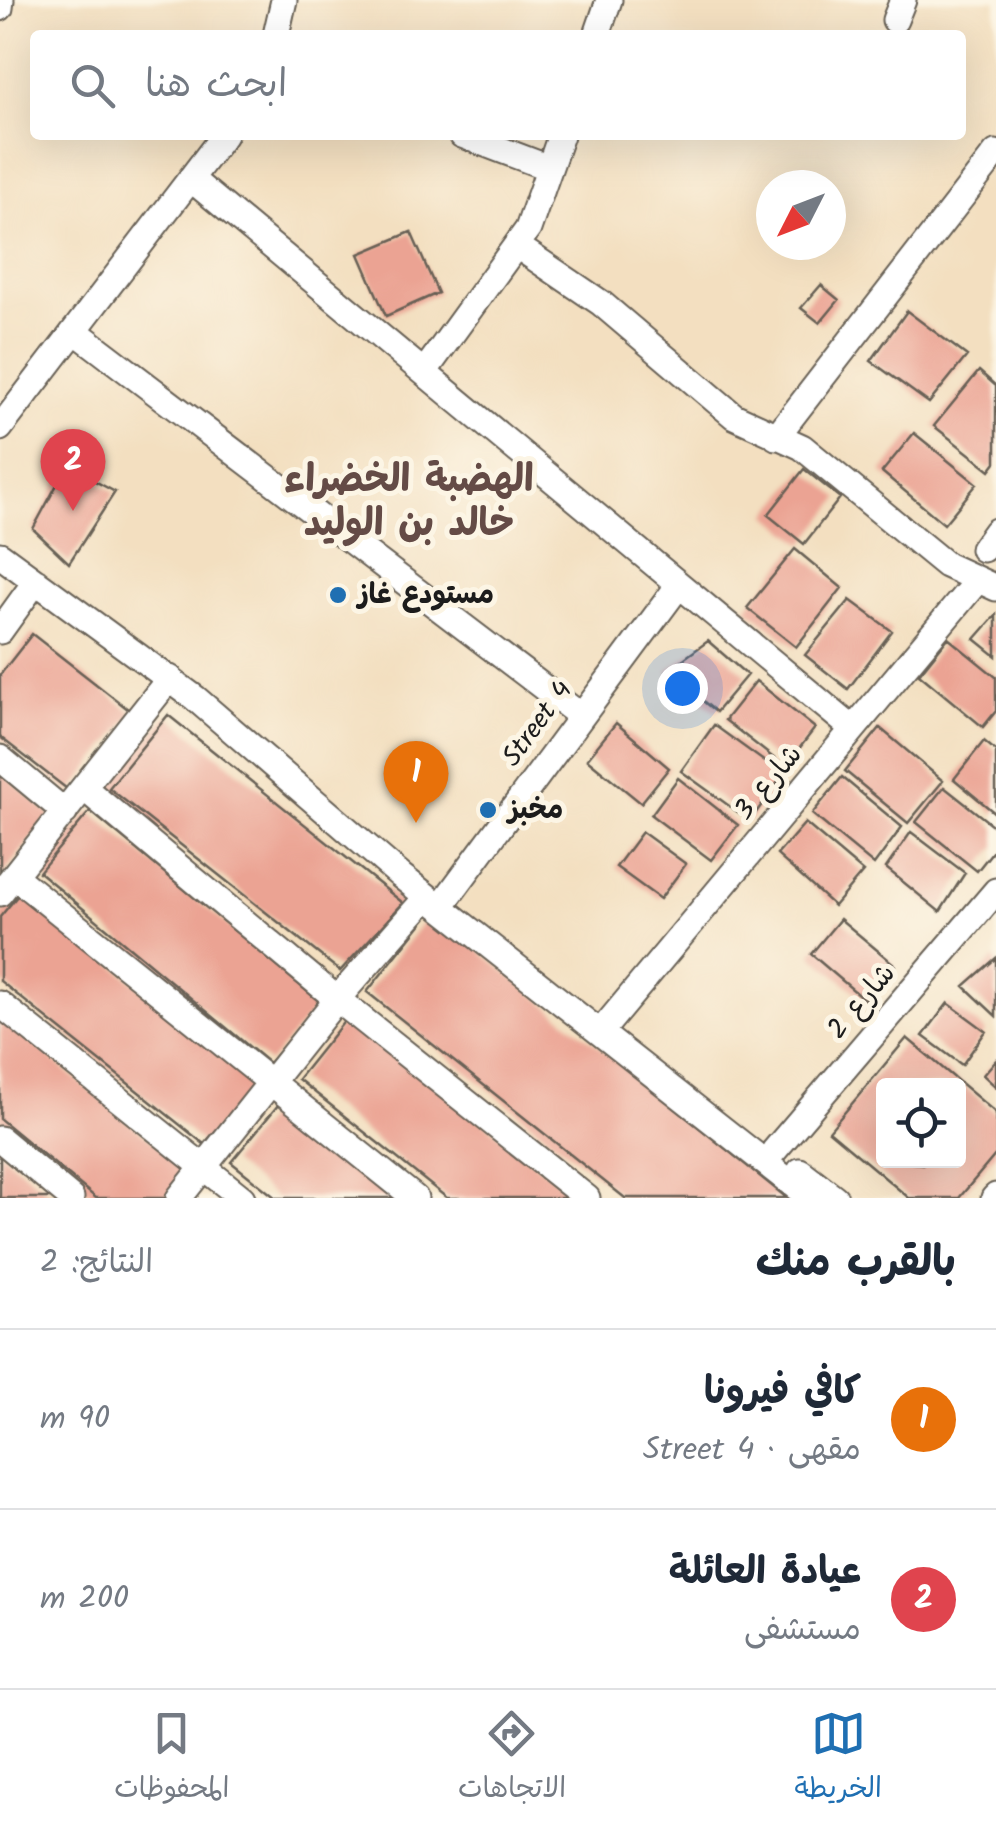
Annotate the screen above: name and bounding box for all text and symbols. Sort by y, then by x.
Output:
search box [30,30,966,140]
text: ابحث هنا [145,56,287,116]
icon: search [65,58,120,113]
north arrow [756,170,846,260]
pin: 2 [40,428,106,511]
district label: الهضبة الخضراء خالد بن الوليد [284,451,534,555]
place label: مستودع غاز [355,573,494,618]
marker: مستودع غاز [327,584,349,606]
your location [657,663,708,714]
street label: Street 4 [491,671,585,777]
street label: شارع 3 [724,735,814,831]
pin: 1 [384,740,448,823]
place label: مخبز [505,788,563,833]
marker: مخبز [477,799,499,821]
street label: شارع 2 [816,954,908,1050]
map controls [876,1078,966,1168]
button: locate [876,1078,966,1168]
text: بالقرب منك [756,1230,956,1297]
text: النتائج: 2 [40,1238,153,1289]
text: كافي فيرونا [704,1363,861,1423]
text: 90 m [40,1394,110,1445]
text: 1 [919,1394,928,1445]
text: مقهى · Street 4 [643,1425,861,1476]
text: عيادة العائلة [669,1543,861,1603]
text: 200 m [40,1574,129,1625]
text: 2 [914,1574,933,1625]
text: مستشفى [744,1605,861,1656]
tab: المحفوظات [114,1706,230,1812]
tab: الاتجاهات [458,1706,566,1812]
tab: الخريطة [794,1706,882,1812]

